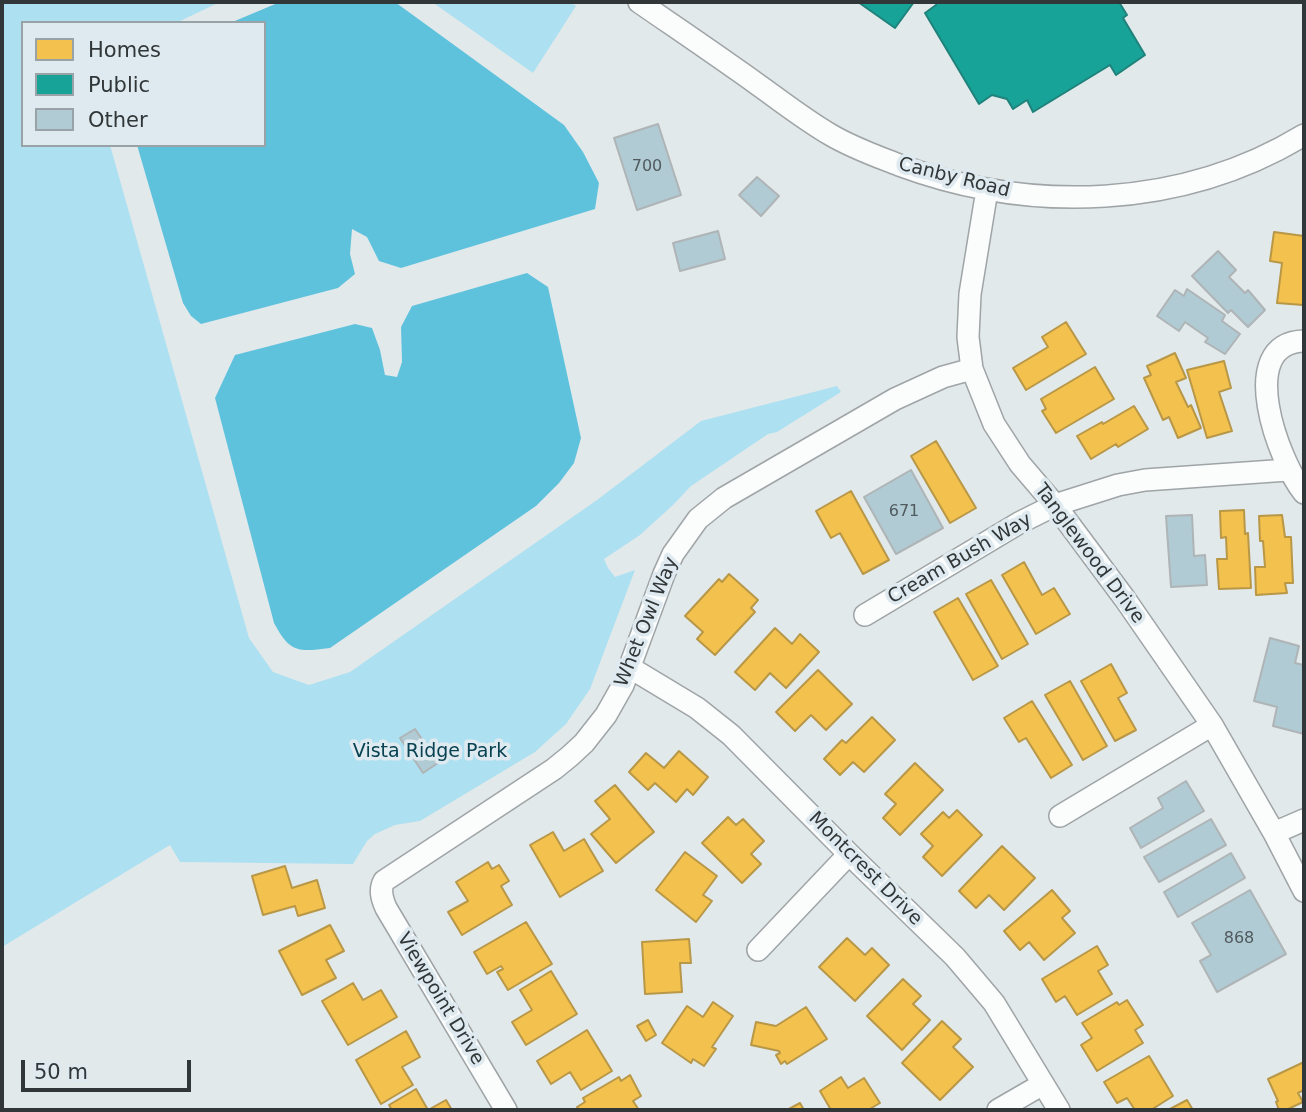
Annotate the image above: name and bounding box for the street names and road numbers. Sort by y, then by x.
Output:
street label: Canby Road [896,153,1012,203]
street label: Tanglewood Drive [1029,480,1149,628]
street label: Cream Bush Way [884,509,1036,609]
street label: Whet Owl Way [611,554,683,690]
street label: Montcrest Drive [804,808,926,930]
street label: Viewpoint Drive [392,929,488,1069]

